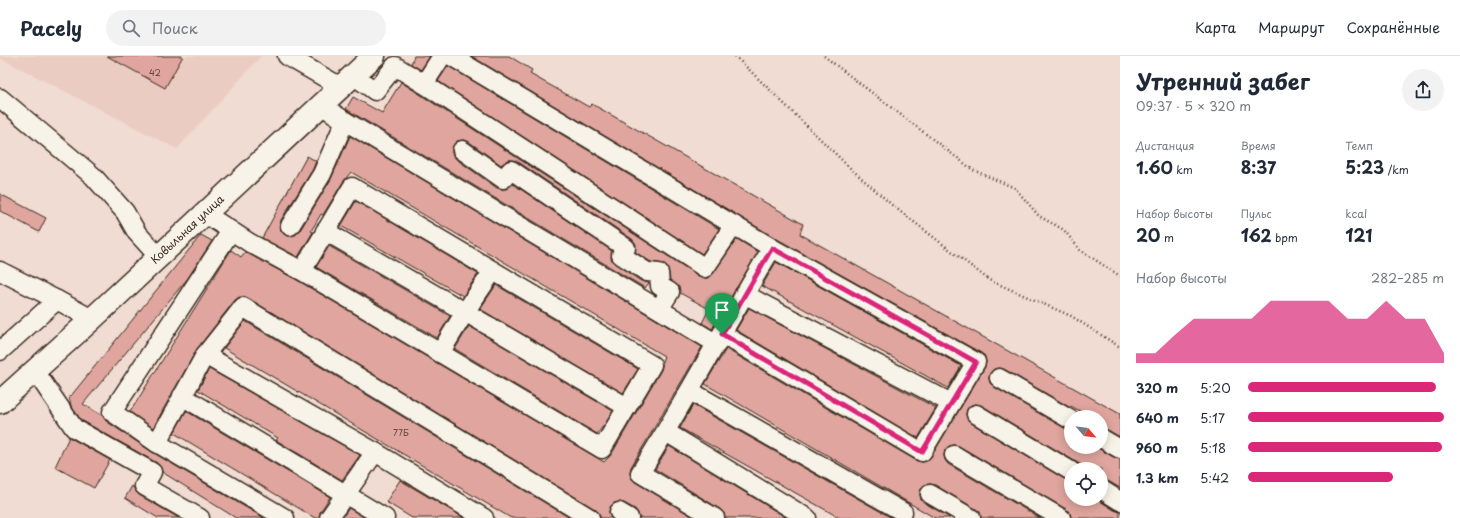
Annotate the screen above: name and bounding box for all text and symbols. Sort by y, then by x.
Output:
search box [106,10,386,46]
text: Pacely [20,14,82,42]
text: Поиск [152,16,198,39]
icon: search [120,17,142,39]
text: Карта [1195,17,1236,38]
text: Маршрут [1258,17,1324,38]
text: Сохранённые [1346,17,1440,38]
text: Утренний забег [1136,64,1310,97]
house number: 42 [149,65,161,79]
button: share [1402,69,1444,111]
text: 09:37 · 5 × 320 m [1136,96,1251,115]
text: Дистанция [1136,137,1194,154]
text: Время [1241,137,1276,154]
text: Темп [1345,137,1373,154]
text: 1.60 [1136,154,1173,180]
text: 8:37 [1241,154,1276,180]
text: 5:23 [1345,154,1384,180]
text: km [1173,161,1193,178]
text: /km [1384,161,1409,178]
street label: Ковыльная улица [146,190,228,268]
text: Набор высоты [1136,205,1213,222]
text: Пульс [1241,205,1272,222]
text: kcal [1345,205,1367,222]
text: 20 [1136,222,1160,248]
text: 162 [1241,222,1271,248]
text: 121 [1345,222,1373,248]
text: m [1160,229,1174,246]
text: bpm [1271,229,1298,246]
text: Набор высоты [1136,268,1227,287]
text: 282–285 m [1371,268,1444,287]
pin [705,293,739,334]
icon: arrive [711,299,733,321]
text: 320 m [1136,378,1178,397]
text: 5:20 [1200,378,1231,397]
text: 640 m [1136,408,1179,427]
text: 5:17 [1200,408,1225,427]
north arrow [1064,410,1108,454]
map controls [1064,410,1108,506]
house number: 77Б [393,425,409,439]
text: 960 m [1136,438,1178,457]
text: 5:18 [1200,438,1226,457]
button: locate [1064,462,1108,506]
text: 1.3 km [1136,468,1179,487]
text: 5:42 [1200,468,1229,487]

